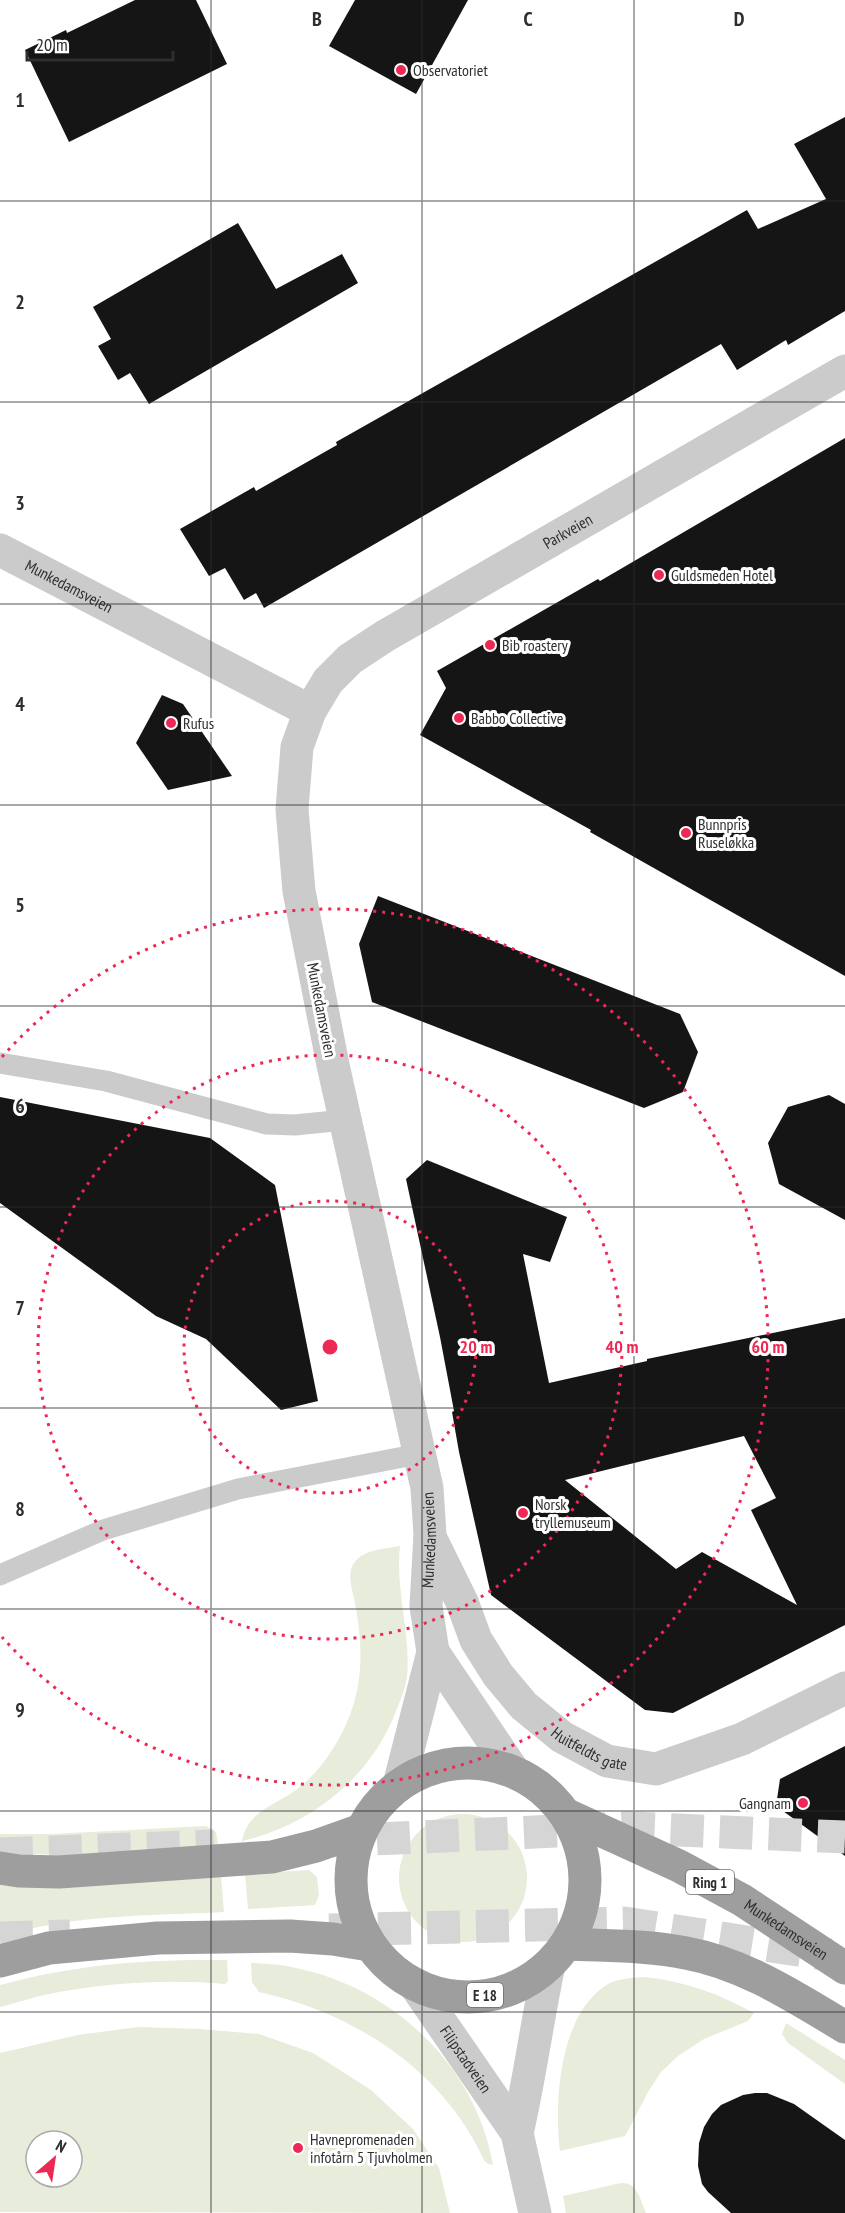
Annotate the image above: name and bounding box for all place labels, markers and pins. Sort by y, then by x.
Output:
place label: Observatoriet [413,60,488,80]
marker: Observatoriet [394,63,408,77]
place label: Guldsmeden Hotel [671,565,773,585]
marker: Guldsmeden Hotel [652,568,666,582]
place label: Bib roastery [502,635,568,655]
marker: Bib roastery [483,638,497,652]
place label: Babbo Collective [471,708,563,728]
marker: Babbo Collective [452,711,466,725]
place label: Rufus [183,713,214,733]
marker: Rufus [164,716,178,730]
place label: Bunnpris Ruseløkka [698,814,754,852]
marker: Bunnpris Ruseløkka [679,826,693,840]
centre of rings [320,1337,340,1357]
place label: Norsk tryllemuseum [535,1494,611,1532]
marker: Norsk tryllemuseum [516,1506,530,1520]
place label: Gangnam [739,1793,791,1813]
marker: Gangnam [796,1796,810,1810]
place label: Havnepromenaden infotårn 5 Tjuvholmen [310,2129,433,2167]
marker: Havnepromenaden infotårn 5 Tjuvholmen [291,2141,305,2155]

